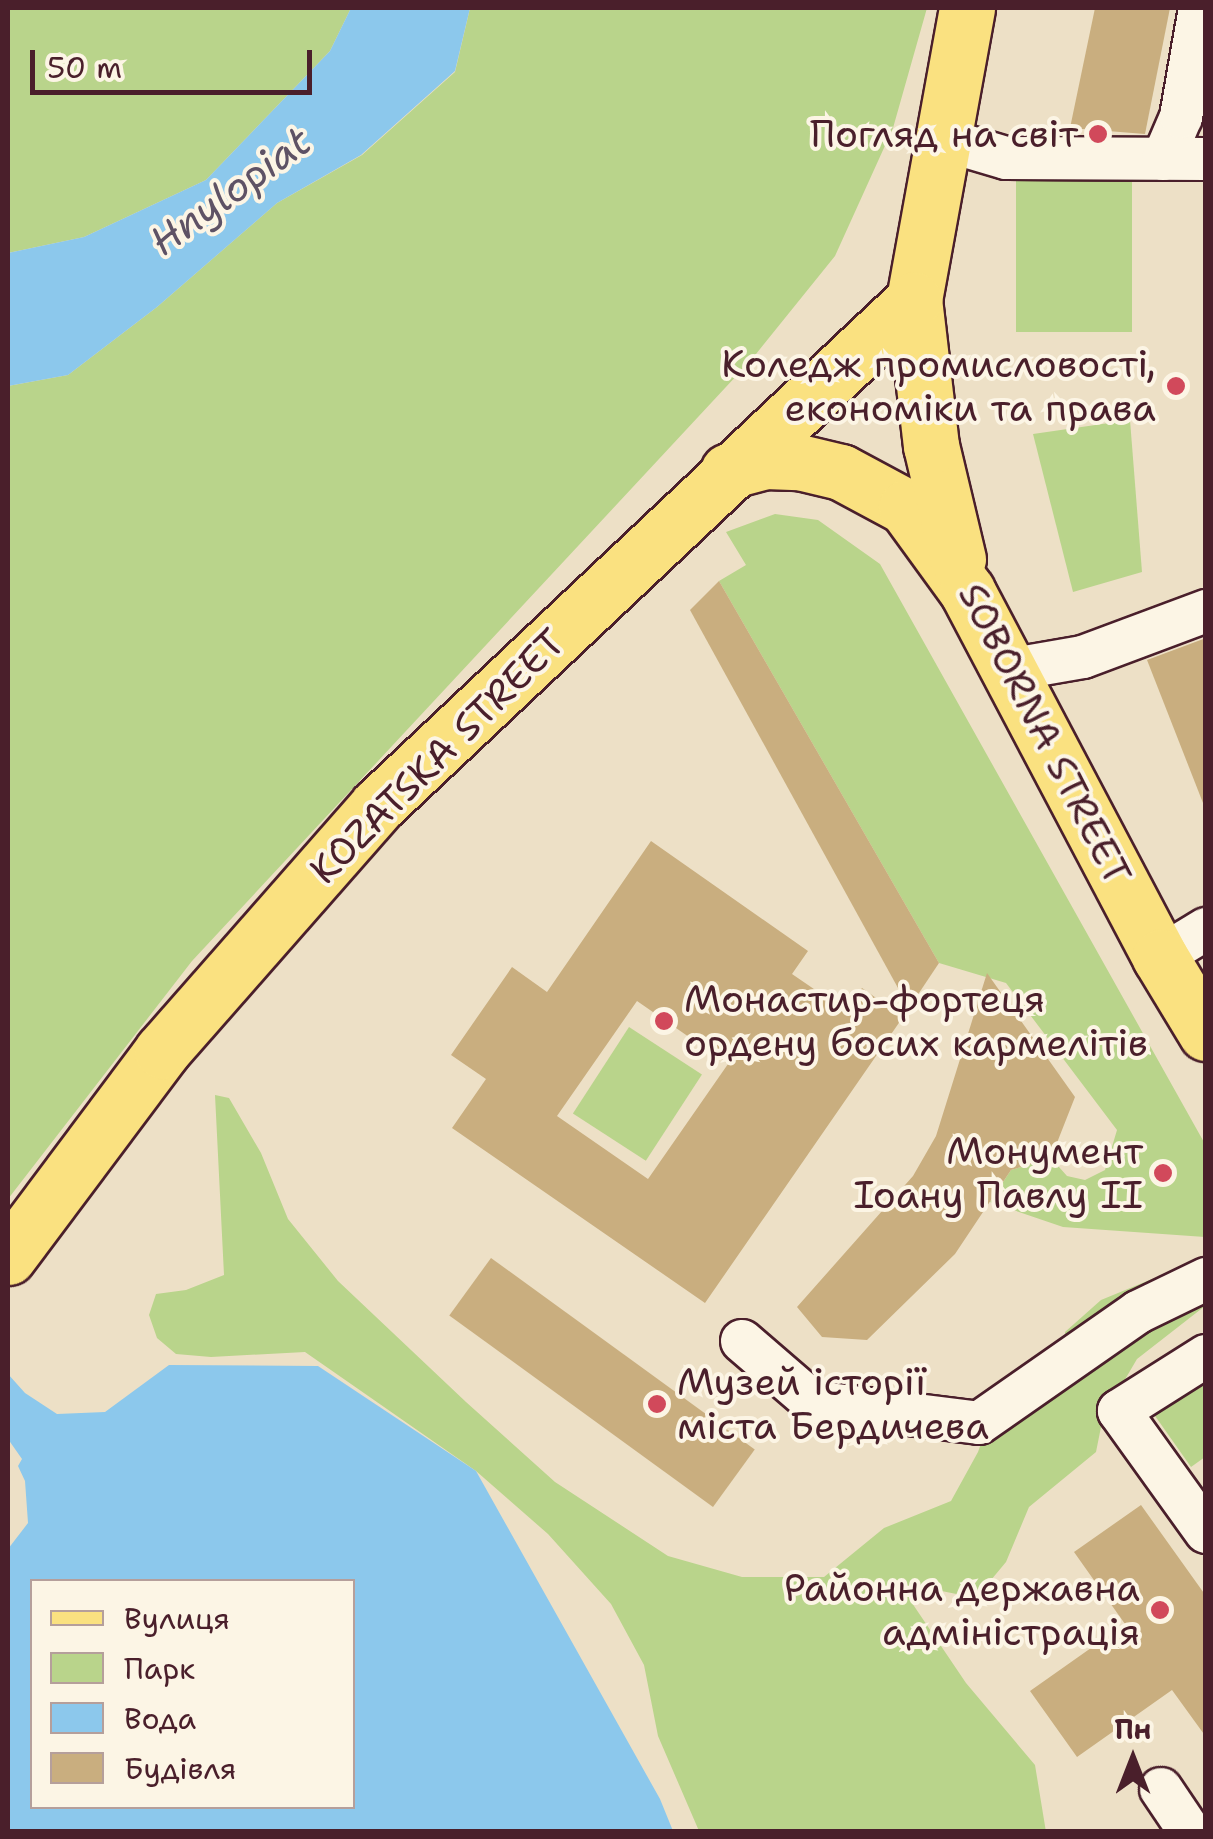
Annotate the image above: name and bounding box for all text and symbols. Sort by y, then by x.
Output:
scale bar [35,30,318,92]
text: 50 m [47,47,122,88]
place label: Погляд на світ [810,111,1078,157]
water label: Hnylopiat [140,117,320,265]
marker: Погляд на світ [1087,123,1109,145]
place label: Коледж промисловості, економіки та права [721,341,1156,430]
marker: Коледж промисловості, економіки та права [1165,375,1187,397]
street label: SOBORNA STREET [949,575,1141,893]
street label: KOZATSKA STREET [300,619,574,893]
place label: Монастир-фортеця ордену босих кармелітів [684,976,1148,1066]
marker: Монастир-фортеця ордену босих кармелітів [653,1010,675,1032]
place label: Монумент Іоану Павлу ІІ [854,1128,1143,1218]
marker: Монумент Іоану Павлу ІІ [1152,1162,1174,1184]
place label: Музей історії міста Бердичева [677,1359,989,1448]
marker: Музей історії міста Бердичева [646,1393,668,1415]
place label: Районна державна адміністрація [784,1565,1140,1655]
legend [30,1579,355,1809]
text: Вулиця [124,1598,230,1639]
marker: Районна державна адміністрація [1149,1599,1171,1621]
text: Парк [124,1648,195,1689]
text: Вода [124,1698,196,1739]
north arrow [1083,1709,1183,1809]
text: Пн [1115,1710,1152,1748]
text: Будівля [124,1748,237,1789]

